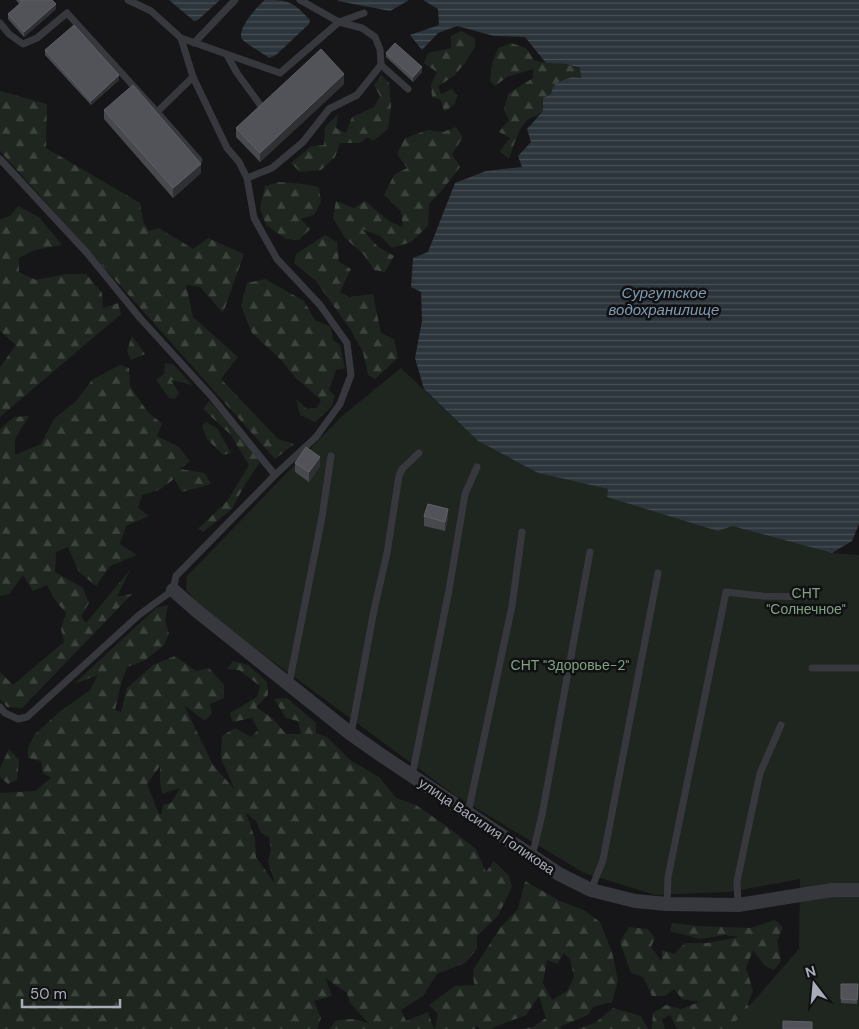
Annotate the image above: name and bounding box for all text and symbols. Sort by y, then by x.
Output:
water label: Сургутское водохранилище [609,283,719,320]
park label: СНТ "Солнечное" [766,584,846,618]
park label: СНТ "Здоровье-2" [511,656,629,674]
street label: улица Василия Голикова [415,774,559,879]
north arrow [789,959,839,1009]
text: N [803,961,818,982]
scale bar [22,976,120,1008]
text: 50 m [30,984,67,1004]

